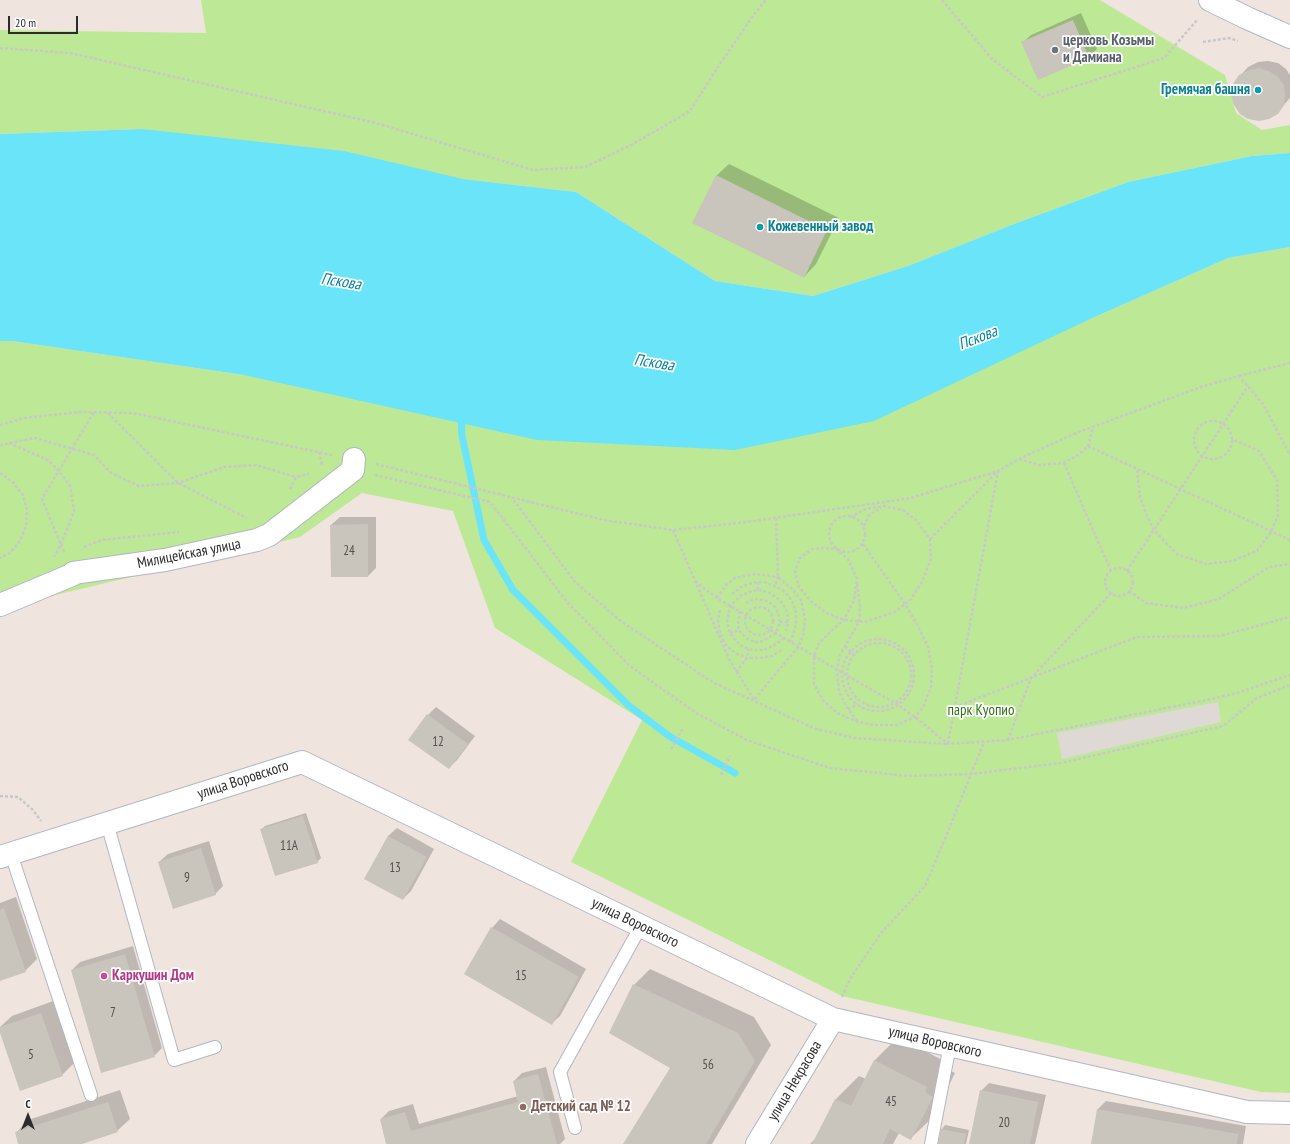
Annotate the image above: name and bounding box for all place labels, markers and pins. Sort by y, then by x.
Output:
place label: церковь Козьмы и Дамиана [1063,32,1154,67]
marker: церковь Козьмы и Дамиана [1050,45,1060,55]
place label: Гремячая башня [1161,81,1250,99]
marker: Гремячая башня [1253,85,1263,95]
place label: Кожевенный завод [768,218,873,236]
marker: Кожевенный завод [755,222,765,232]
place label: Каркушин Дом [112,967,194,985]
marker: Каркушин Дом [99,971,109,981]
place label: Детский сад № 12 [531,1098,631,1116]
marker: Детский сад № 12 [518,1102,528,1112]

